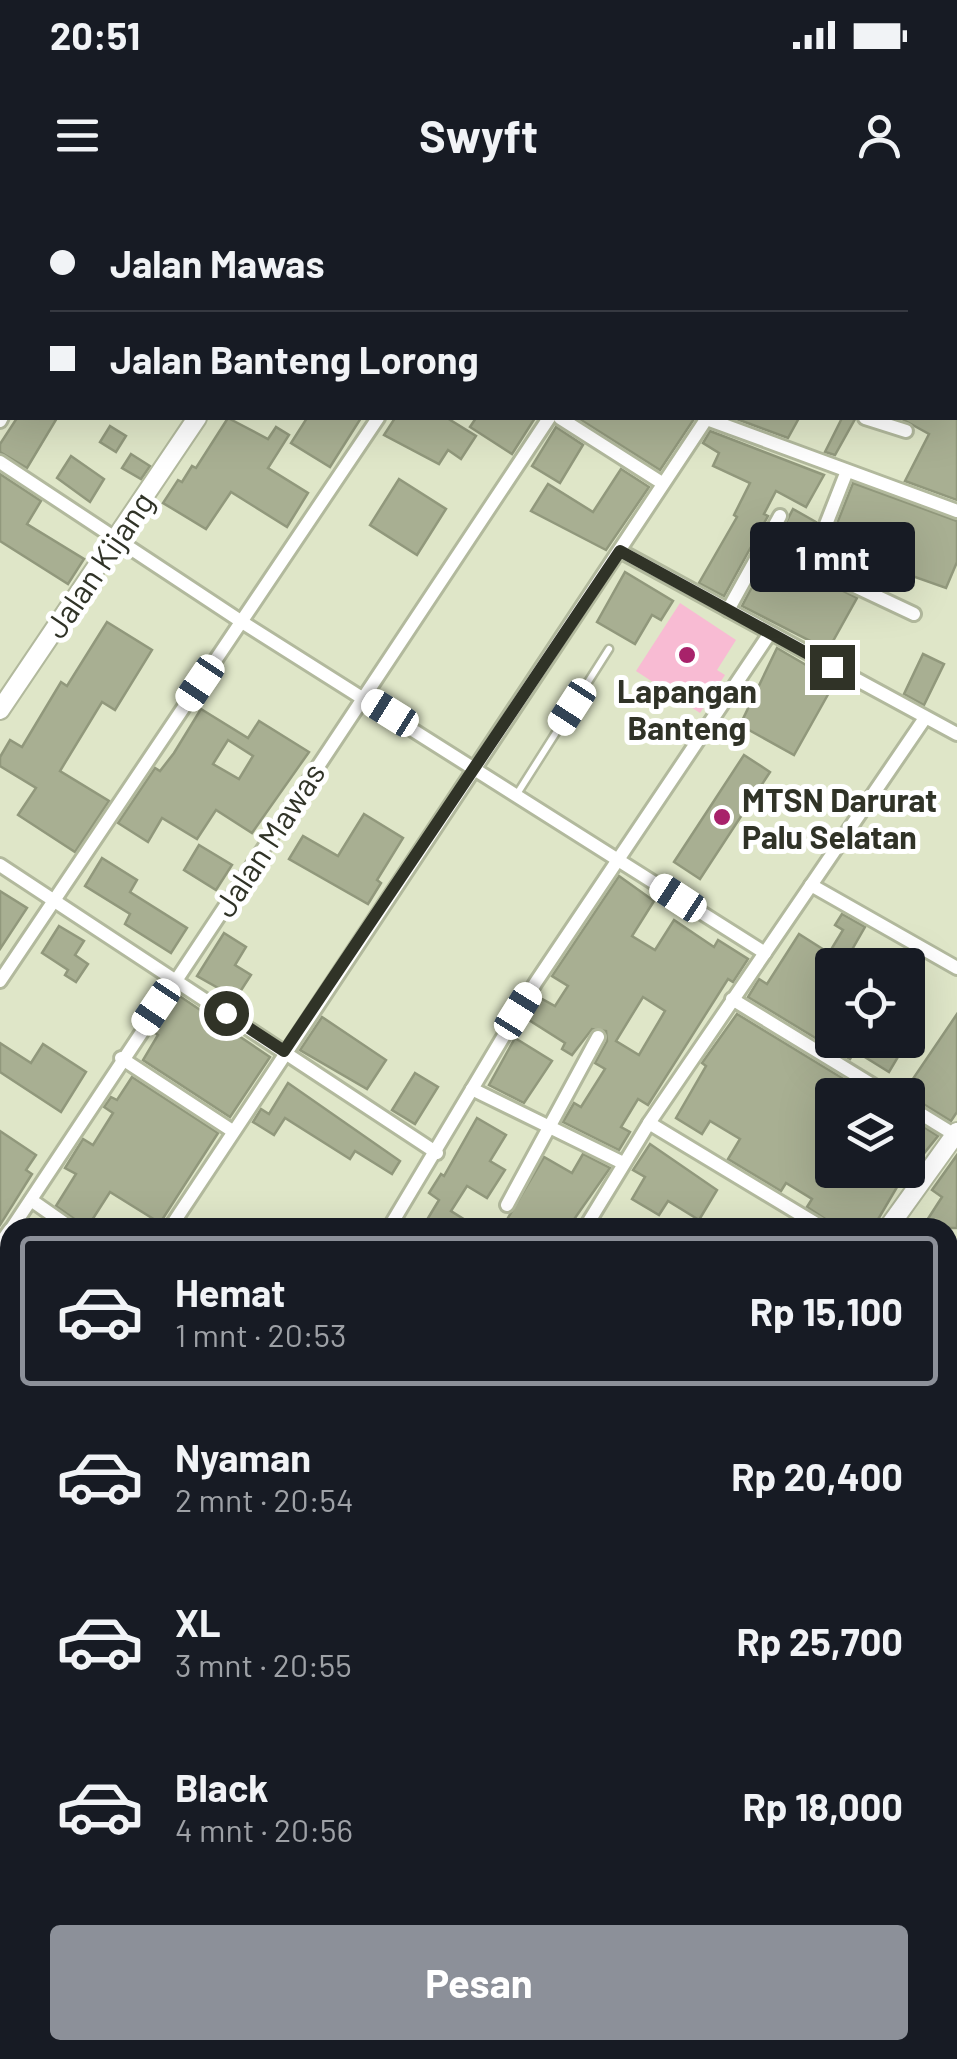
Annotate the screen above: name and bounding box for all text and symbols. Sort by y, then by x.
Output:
text: 20:51 [50,12,140,58]
icon: menu [50,108,105,163]
text: Swyft [419,108,538,162]
icon: person [852,108,907,163]
text: Jalan Mawas [110,240,325,286]
text: Jalan Banteng Lorong [110,336,479,382]
street label: Jalan Kijang [35,484,161,644]
callout: 1 mnt [750,522,914,592]
text: 1 mnt [795,538,870,576]
marker: Lapangan Banteng [676,644,698,666]
route end [810,645,855,690]
car [171,650,229,716]
place label: Lapangan Banteng [617,671,757,746]
car [543,674,601,740]
car [357,684,423,742]
street label: Jalan Mawas [204,755,332,923]
place label: MTSN Darurat Palu Selatan [742,780,937,855]
marker: MTSN Darurat Palu Selatan [711,806,733,828]
car [645,869,711,927]
map controls [815,948,925,1188]
button: locate [815,948,925,1058]
car [127,974,185,1040]
car [489,978,547,1044]
route start [204,991,249,1036]
button: layers [815,1078,925,1188]
icon: car [55,1266,145,1356]
text: Hemat [175,1269,285,1315]
text: Rp 15,100 [750,1288,903,1334]
text: 1 mnt · 20:53 [175,1315,347,1353]
icon: car [55,1431,145,1521]
text: Nyaman [175,1434,311,1480]
text: Rp 20,400 [731,1453,903,1499]
text: 2 mnt · 20:54 [175,1480,354,1518]
icon: car [55,1596,145,1686]
text: XL [175,1599,221,1645]
text: Rp 25,700 [736,1618,903,1664]
text: 3 mnt · 20:55 [175,1645,352,1683]
icon: car [55,1761,145,1851]
text: Black [175,1764,269,1810]
text: Rp 18,000 [742,1783,903,1829]
text: 4 mnt · 20:56 [175,1810,353,1848]
button: Pesan [50,1925,908,2040]

